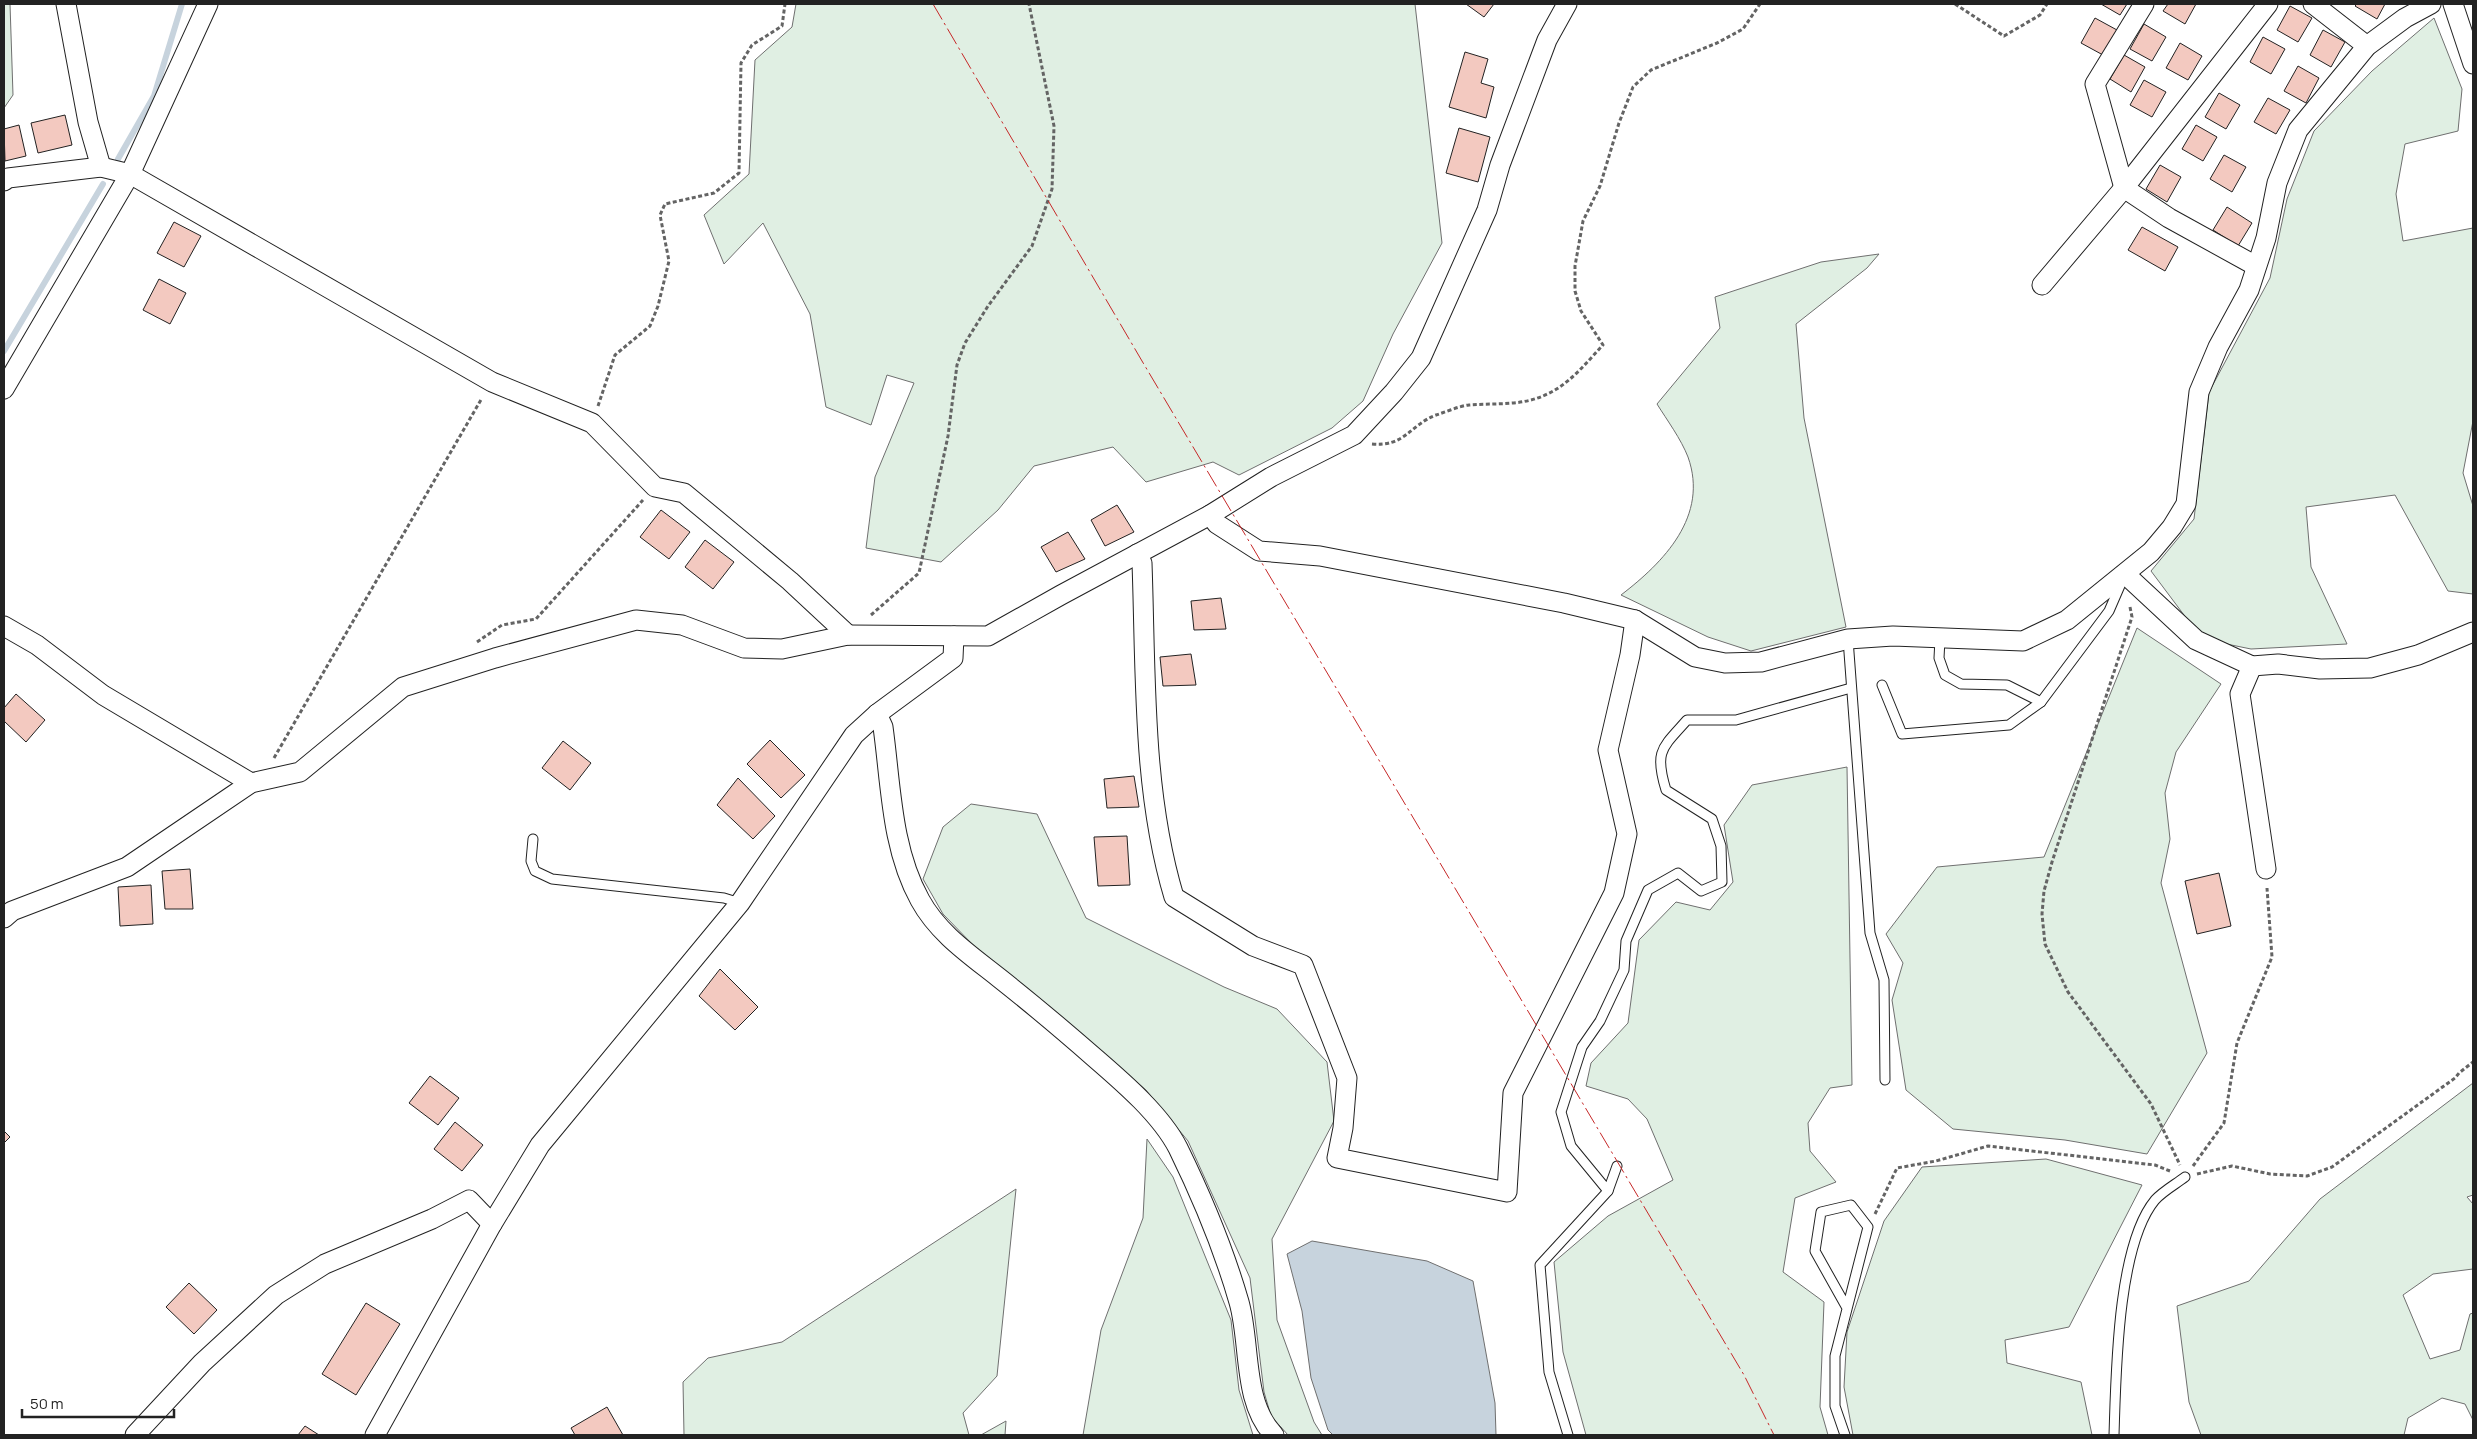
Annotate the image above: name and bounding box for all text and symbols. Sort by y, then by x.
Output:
scale bar [22,1386,175,1418]
text: 50 m [30,1393,64,1414]

